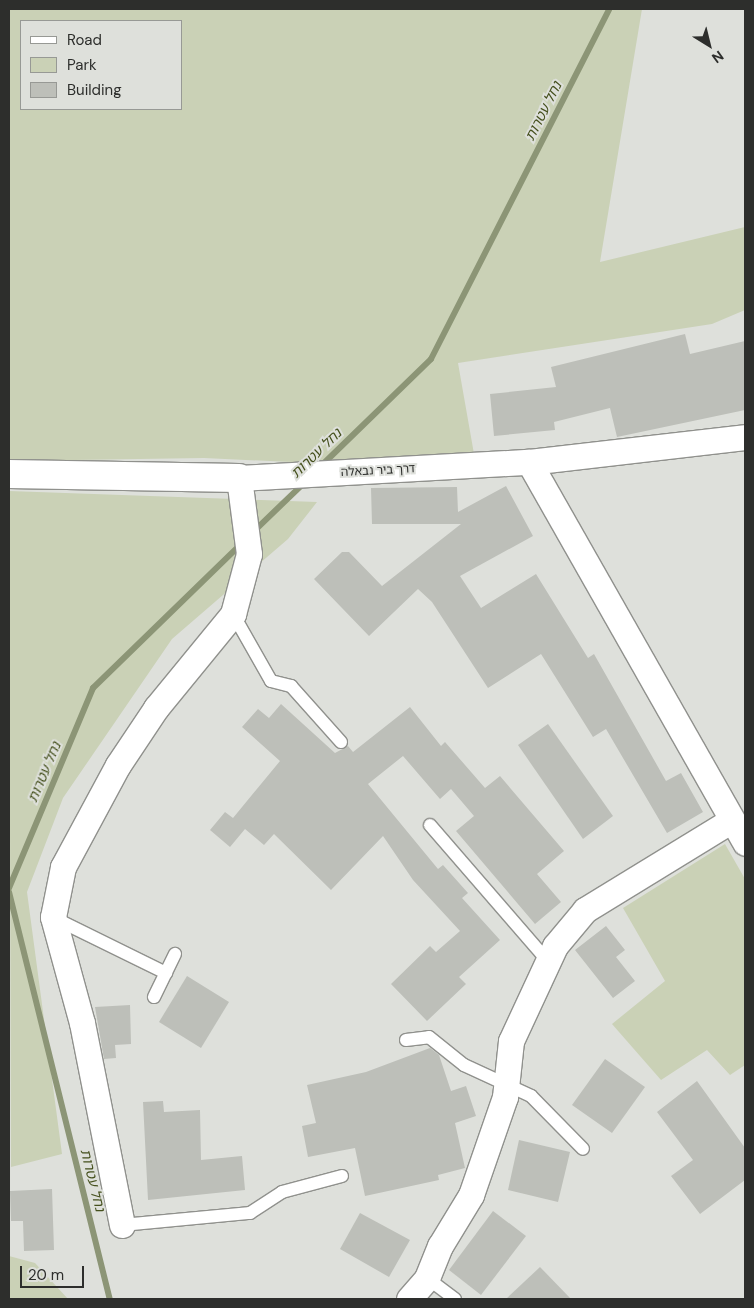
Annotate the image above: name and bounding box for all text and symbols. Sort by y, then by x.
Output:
legend [20,20,182,110]
north arrow [684,20,734,70]
text: Road [67,30,102,50]
text: N [708,47,727,67]
text: Park [67,55,97,75]
water label: נחל עטרות [521,79,565,143]
text: Building [67,80,122,100]
water label: נחל עטרות [287,425,345,481]
street label: דרך ביר נבאלה [341,462,415,480]
water label: נחל עטרות [24,739,64,805]
water label: נחל עטרות [77,1147,109,1213]
scale bar [22,1256,86,1288]
text: 20 m [28,1265,64,1285]

